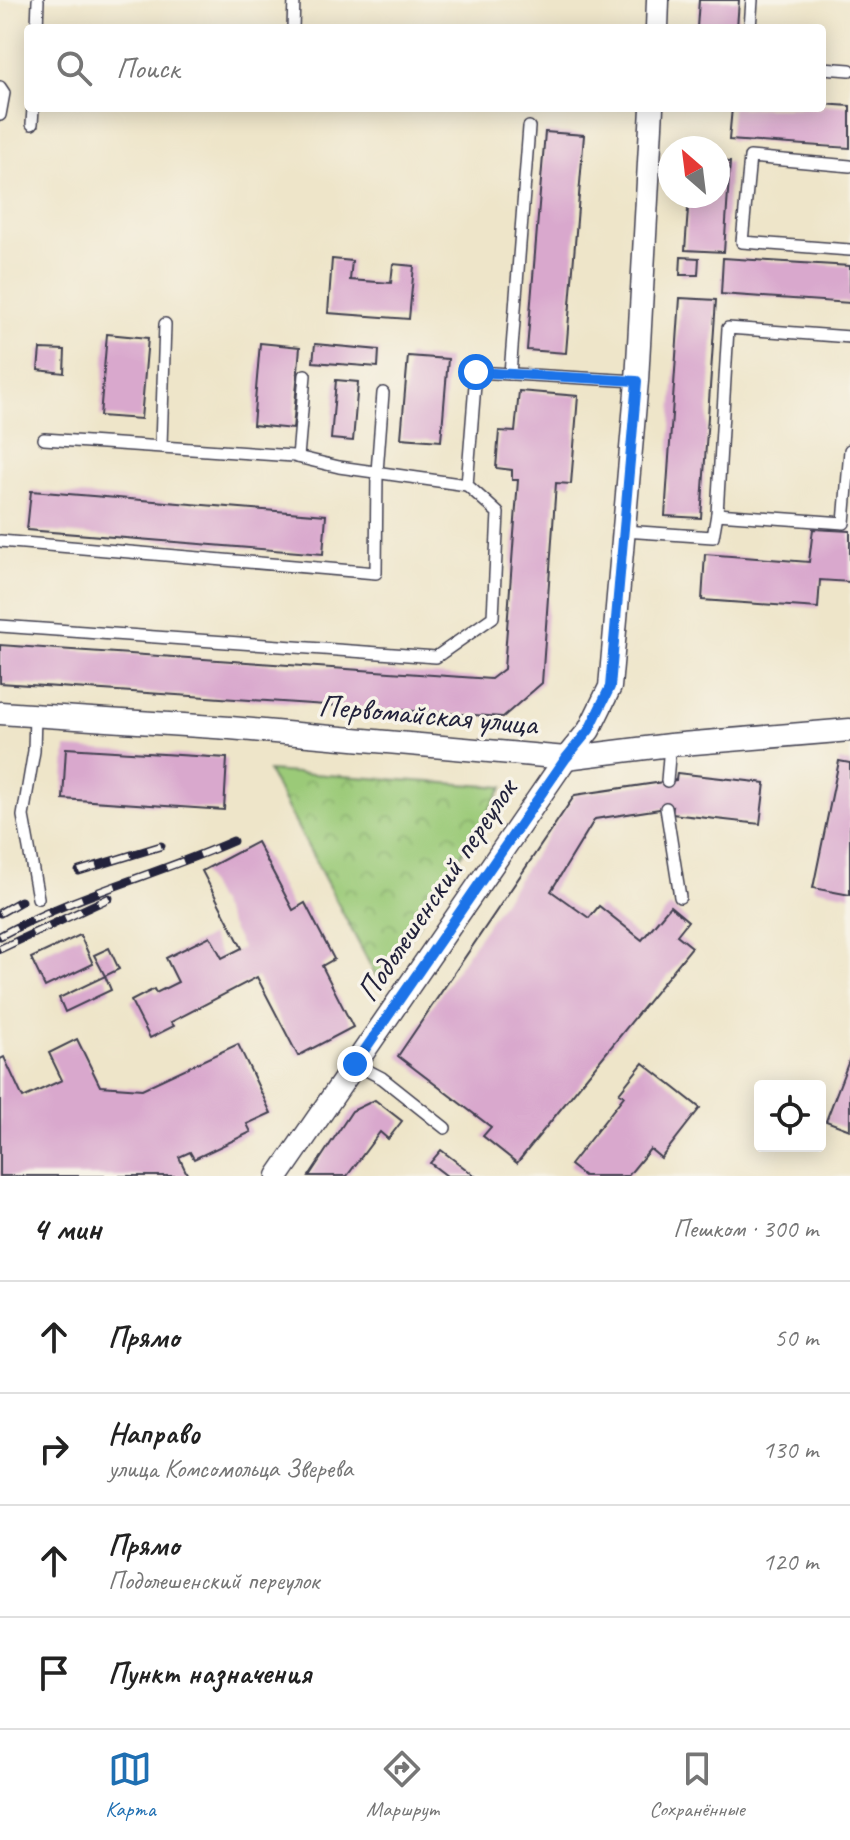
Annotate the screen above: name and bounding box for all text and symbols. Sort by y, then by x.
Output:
search box [24,24,826,112]
icon: search [52,46,96,90]
text: Поиск [116,49,179,87]
north arrow [658,136,730,208]
route start [458,354,494,390]
street label: Первомайская улица [317,685,541,745]
street label: Подолешенский переулок [347,768,528,1009]
route end [337,1046,373,1082]
map controls [754,1080,826,1152]
button: locate [754,1080,826,1152]
text: 4 мин [32,1207,101,1250]
text: Пешком · 300 m [673,1212,818,1245]
icon: ahead [32,1315,76,1359]
text: Прямо [108,1318,179,1356]
text: 50 m [774,1321,818,1354]
text: Направо [108,1414,200,1452]
icon: right [32,1427,76,1471]
text: 130 m [762,1433,818,1466]
text: улица Комсомольца Зверева [108,1452,353,1485]
text: Прямо [108,1526,179,1564]
icon: ahead [32,1539,76,1583]
text: 120 m [762,1545,818,1578]
text: Подолешенский переулок [108,1564,319,1597]
icon: arrive [32,1651,76,1695]
text: Пункт назначения [108,1654,311,1692]
tab: Карта [105,1747,156,1823]
tab: Маршрут [366,1747,439,1823]
tab: Сохранённые [649,1747,745,1823]

